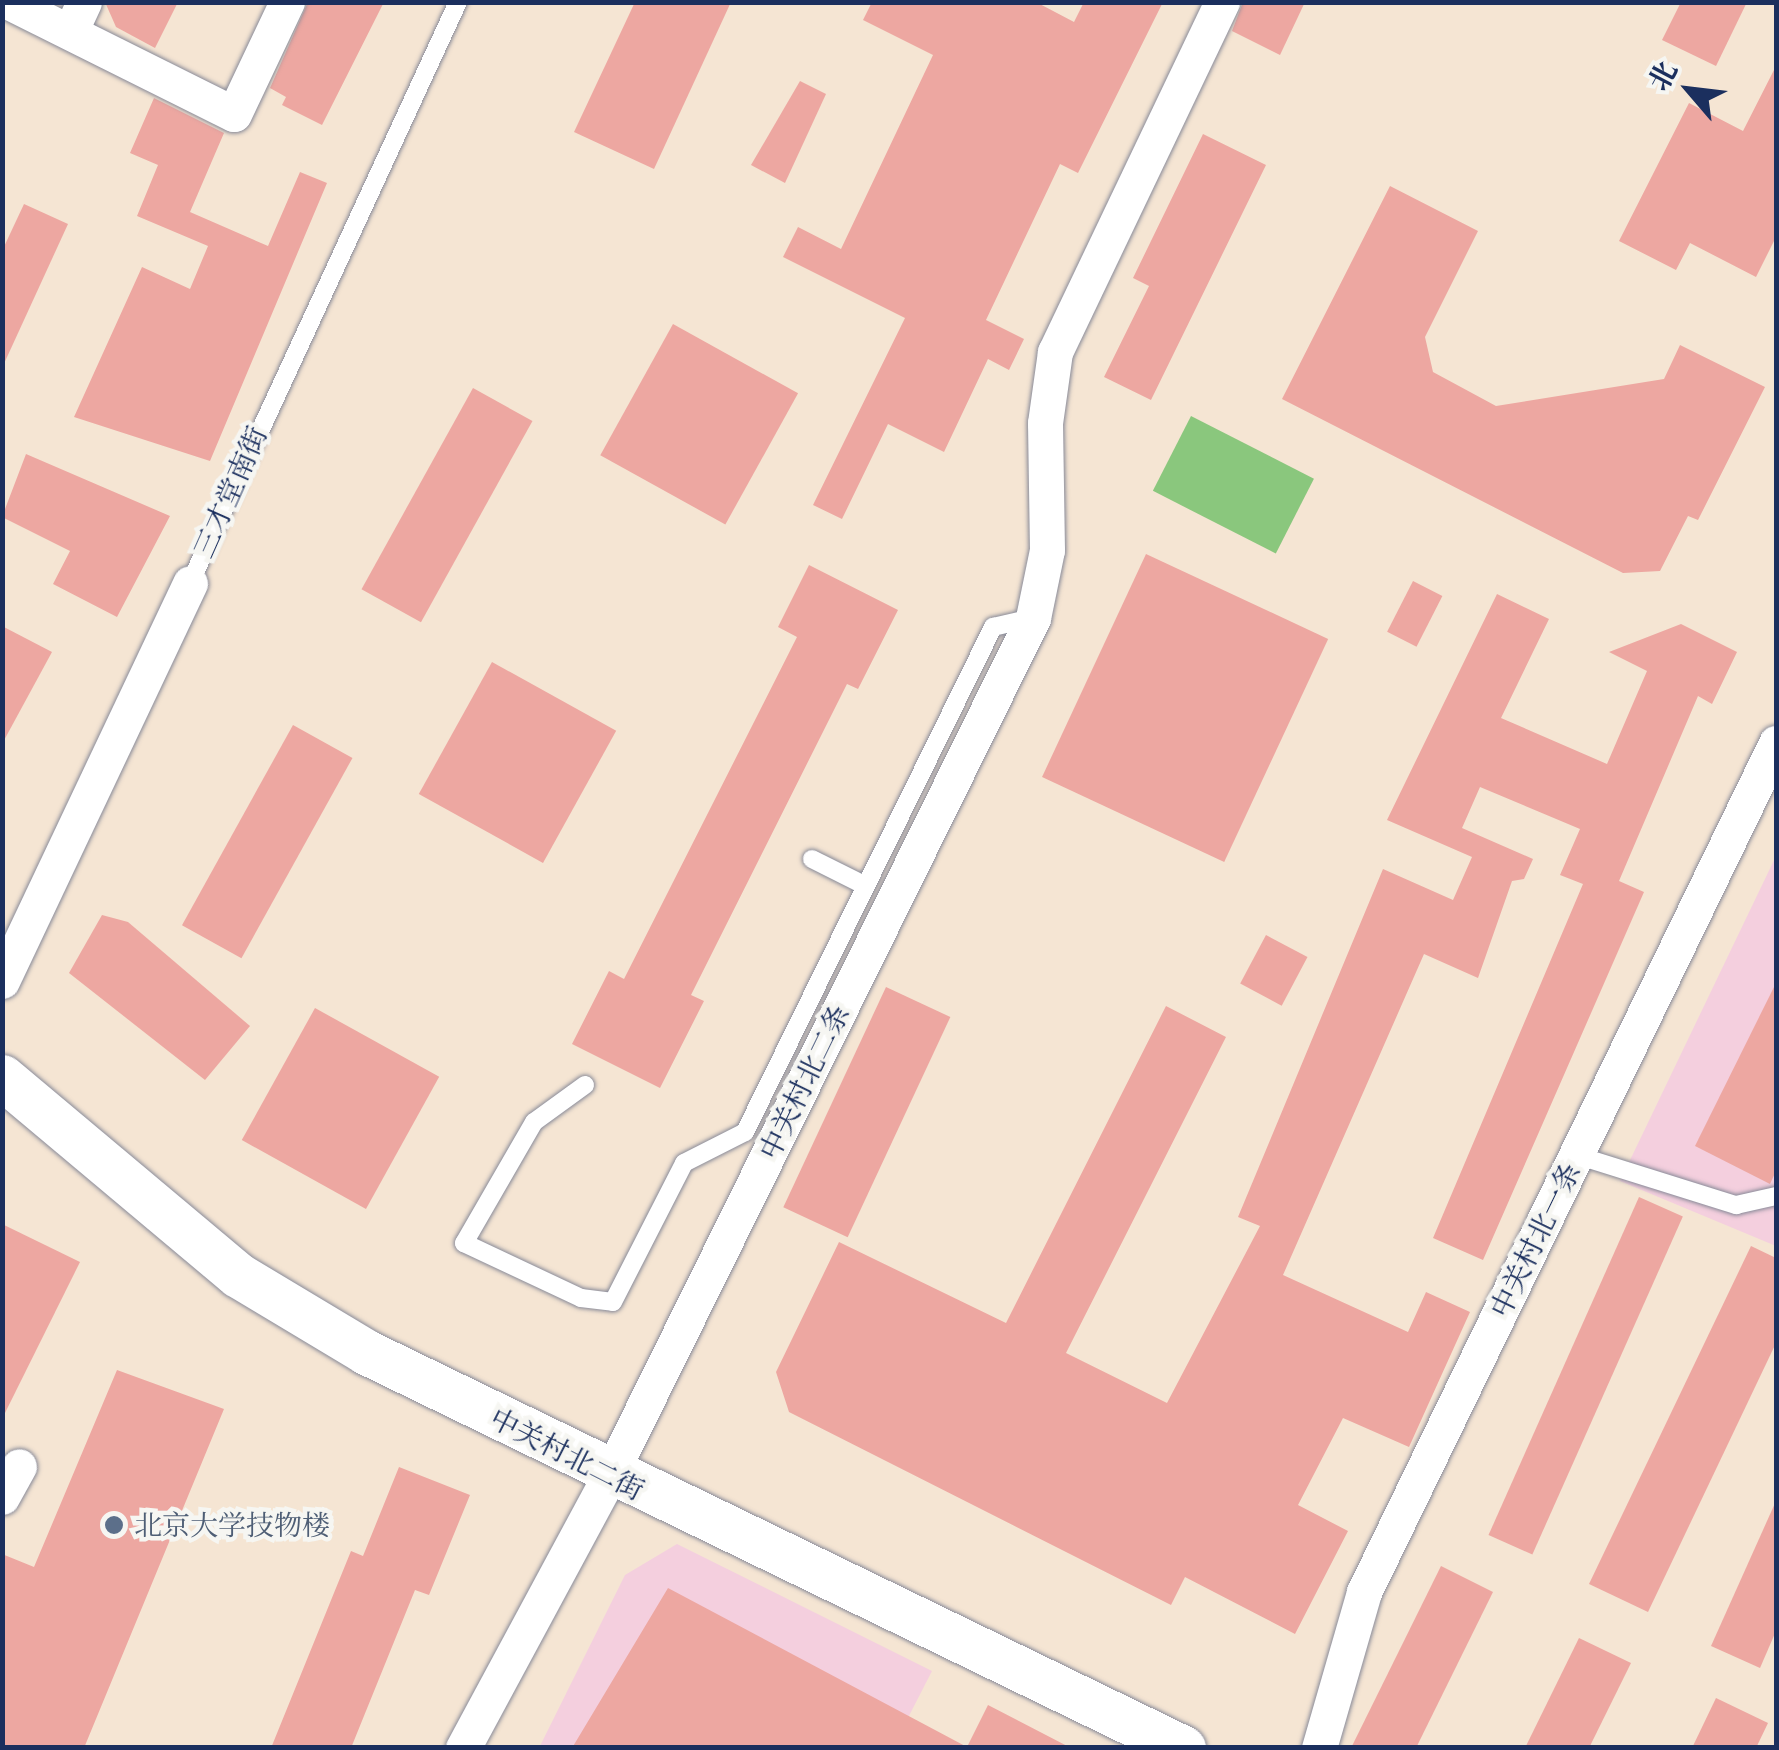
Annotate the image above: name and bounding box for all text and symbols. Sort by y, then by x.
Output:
north arrow [1639,40,1739,140]
text: 北 [1641,56,1684,96]
street label: 三才堂南街 [186,421,274,563]
street label: 中关村北二条 [752,999,856,1165]
street label: 中关村北一条 [1483,1157,1587,1323]
street label: 中关村北二街 [485,1401,649,1507]
place label: 北京大学技物楼 [134,1508,330,1542]
marker: 北京大学技物楼 [103,1514,125,1536]

